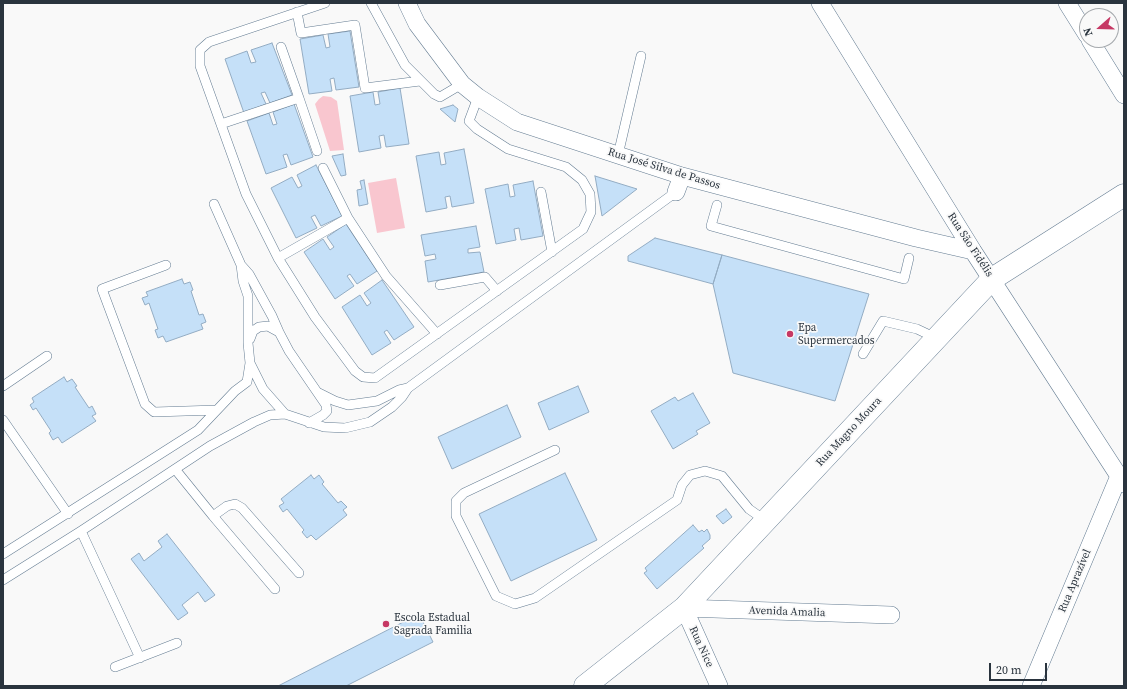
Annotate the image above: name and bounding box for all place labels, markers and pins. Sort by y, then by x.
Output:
place label: Epa Supermercados [798,321,875,347]
marker: Epa Supermercados [785,329,795,339]
place label: Escola Estadual Sagrada Familia [394,611,472,637]
marker: Escola Estadual Sagrada Familia [381,619,391,629]

